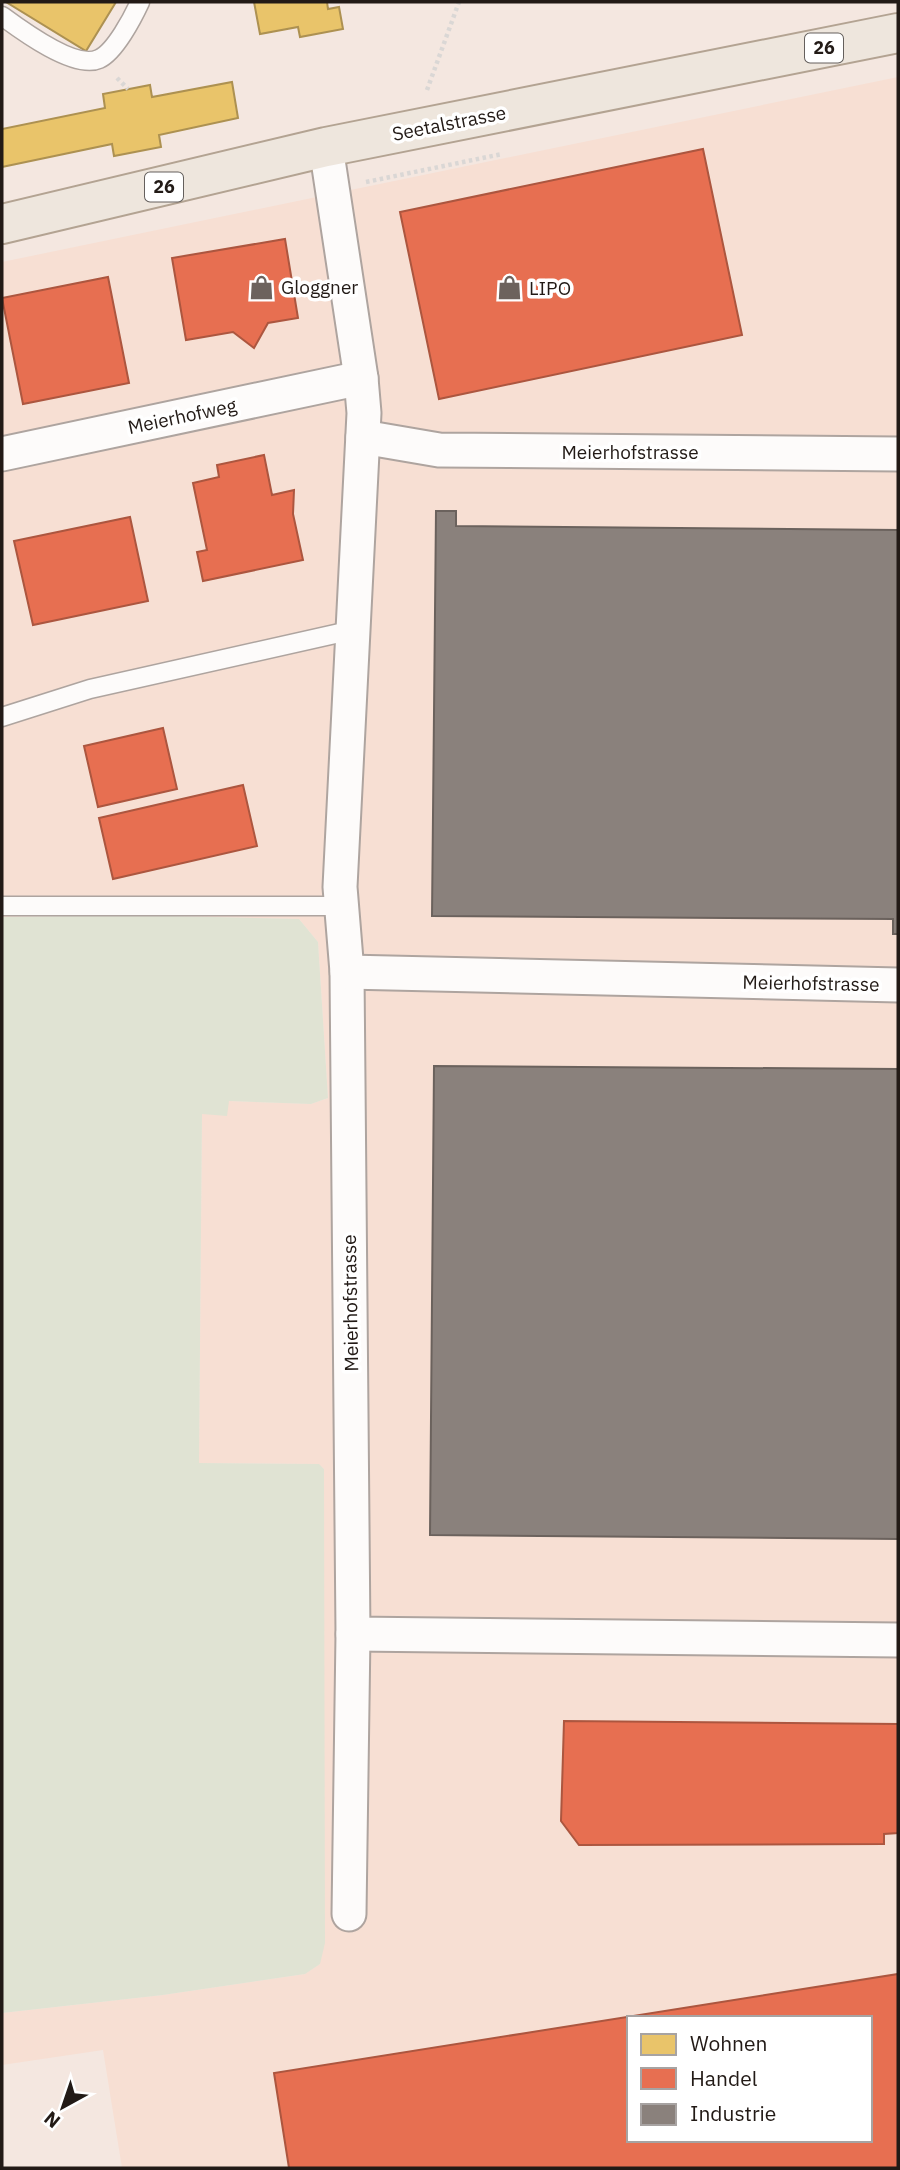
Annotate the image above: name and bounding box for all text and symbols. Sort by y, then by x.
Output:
road number: 26 [805,33,843,62]
street label: Seetalstrasse [390,100,508,146]
road number: 26 [145,172,183,202]
shop icon: Gloggner [247,273,275,301]
shop icon: LIPO [495,274,523,302]
place label: Gloggner [281,275,358,299]
place label: LIPO [529,276,571,300]
street label: Meierhofweg [125,393,239,439]
street label: Meierhofstrasse [561,440,699,464]
street label: Meierhofstrasse [742,970,880,996]
street label: Meierhofstrasse [337,1234,363,1372]
legend [627,2016,872,2142]
text: Wohnen [690,2029,767,2057]
text: Handel [690,2064,758,2092]
north arrow [28,2072,98,2142]
text: Industrie [690,2099,776,2127]
text: N [39,2106,65,2134]

